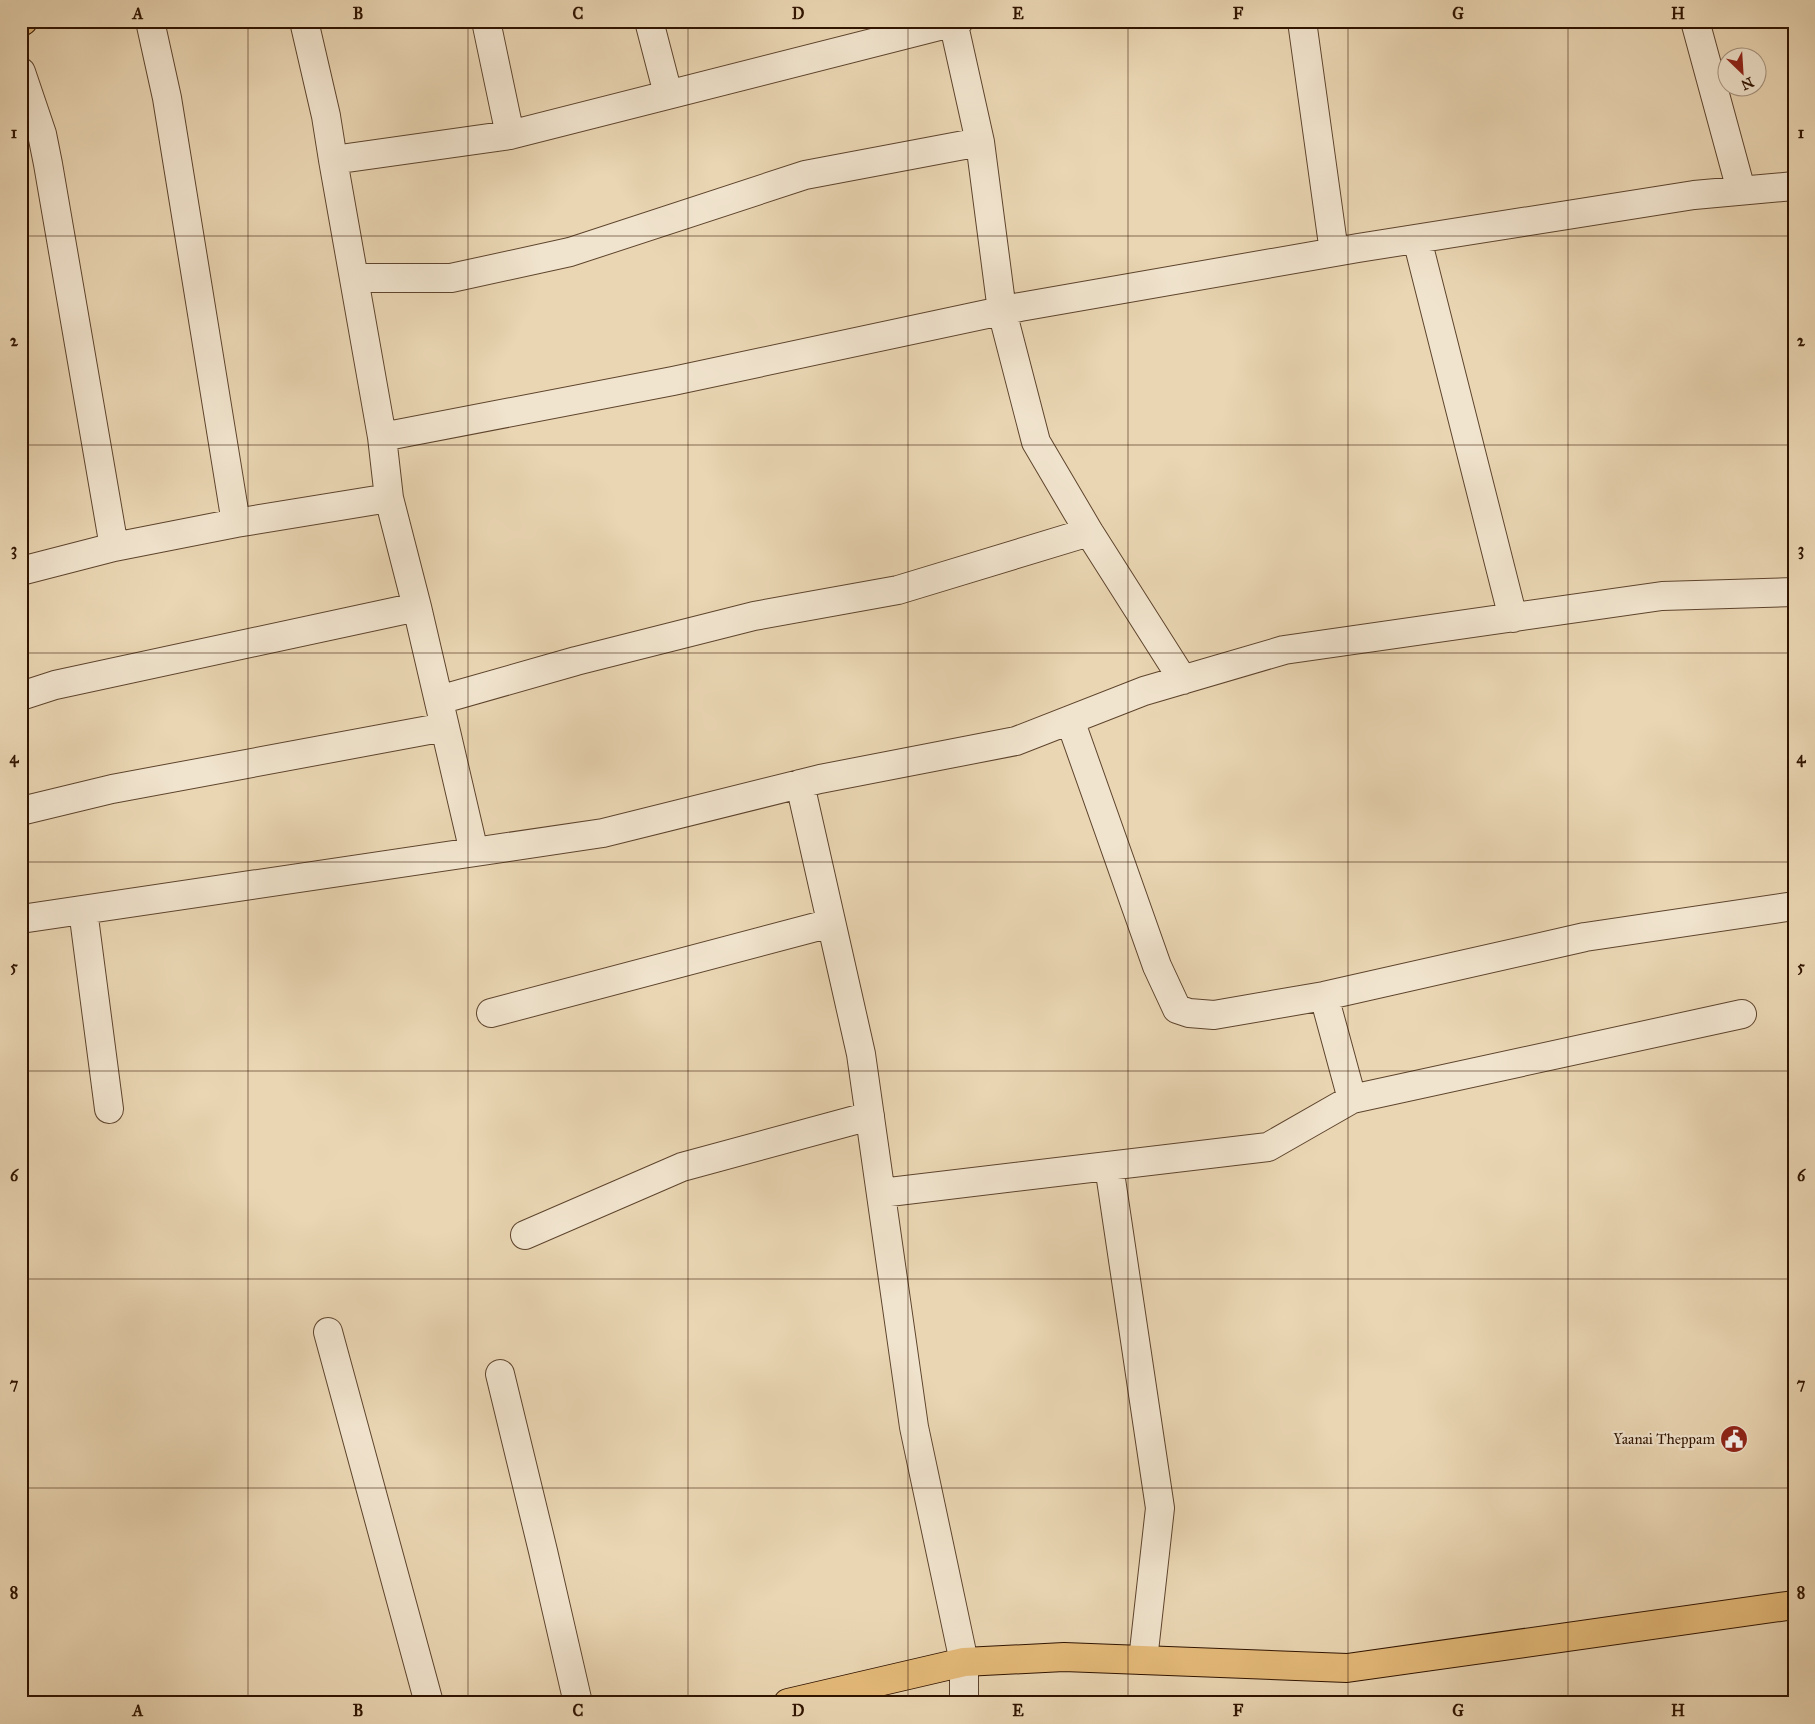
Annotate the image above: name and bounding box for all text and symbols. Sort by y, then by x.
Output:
text: A [132,4,144,23]
text: B [353,4,363,23]
text: C [573,4,584,23]
text: D [792,4,805,23]
text: E [1012,4,1024,23]
text: F [1233,4,1244,23]
text: G [1452,4,1464,23]
text: H [1671,4,1685,23]
north arrow [1718,48,1768,98]
text: N [1738,73,1756,94]
text: 1 [11,123,18,142]
text: 1 [1798,123,1805,142]
text: 2 [10,331,19,350]
text: 2 [1797,331,1806,350]
text: 3 [11,540,17,560]
text: 3 [1798,540,1804,560]
text: 4 [10,748,20,768]
text: 4 [1797,748,1807,768]
text: 5 [10,957,18,976]
text: 5 [1797,957,1805,976]
text: 6 [10,1166,19,1185]
text: 6 [1797,1166,1806,1185]
text: 7 [10,1374,19,1393]
text: 7 [1797,1374,1806,1393]
public building icon: Yaanai Theppam [1719,1424,1749,1454]
place label: Yaanai Theppam [1613,1430,1715,1448]
text: 8 [10,1583,18,1602]
text: 8 [1797,1583,1805,1602]
text: A [132,1701,144,1720]
text: B [353,1701,363,1720]
text: C [573,1701,584,1720]
text: D [792,1701,805,1720]
text: E [1012,1701,1024,1720]
text: F [1233,1701,1244,1720]
text: G [1452,1701,1464,1720]
text: H [1671,1701,1685,1720]

